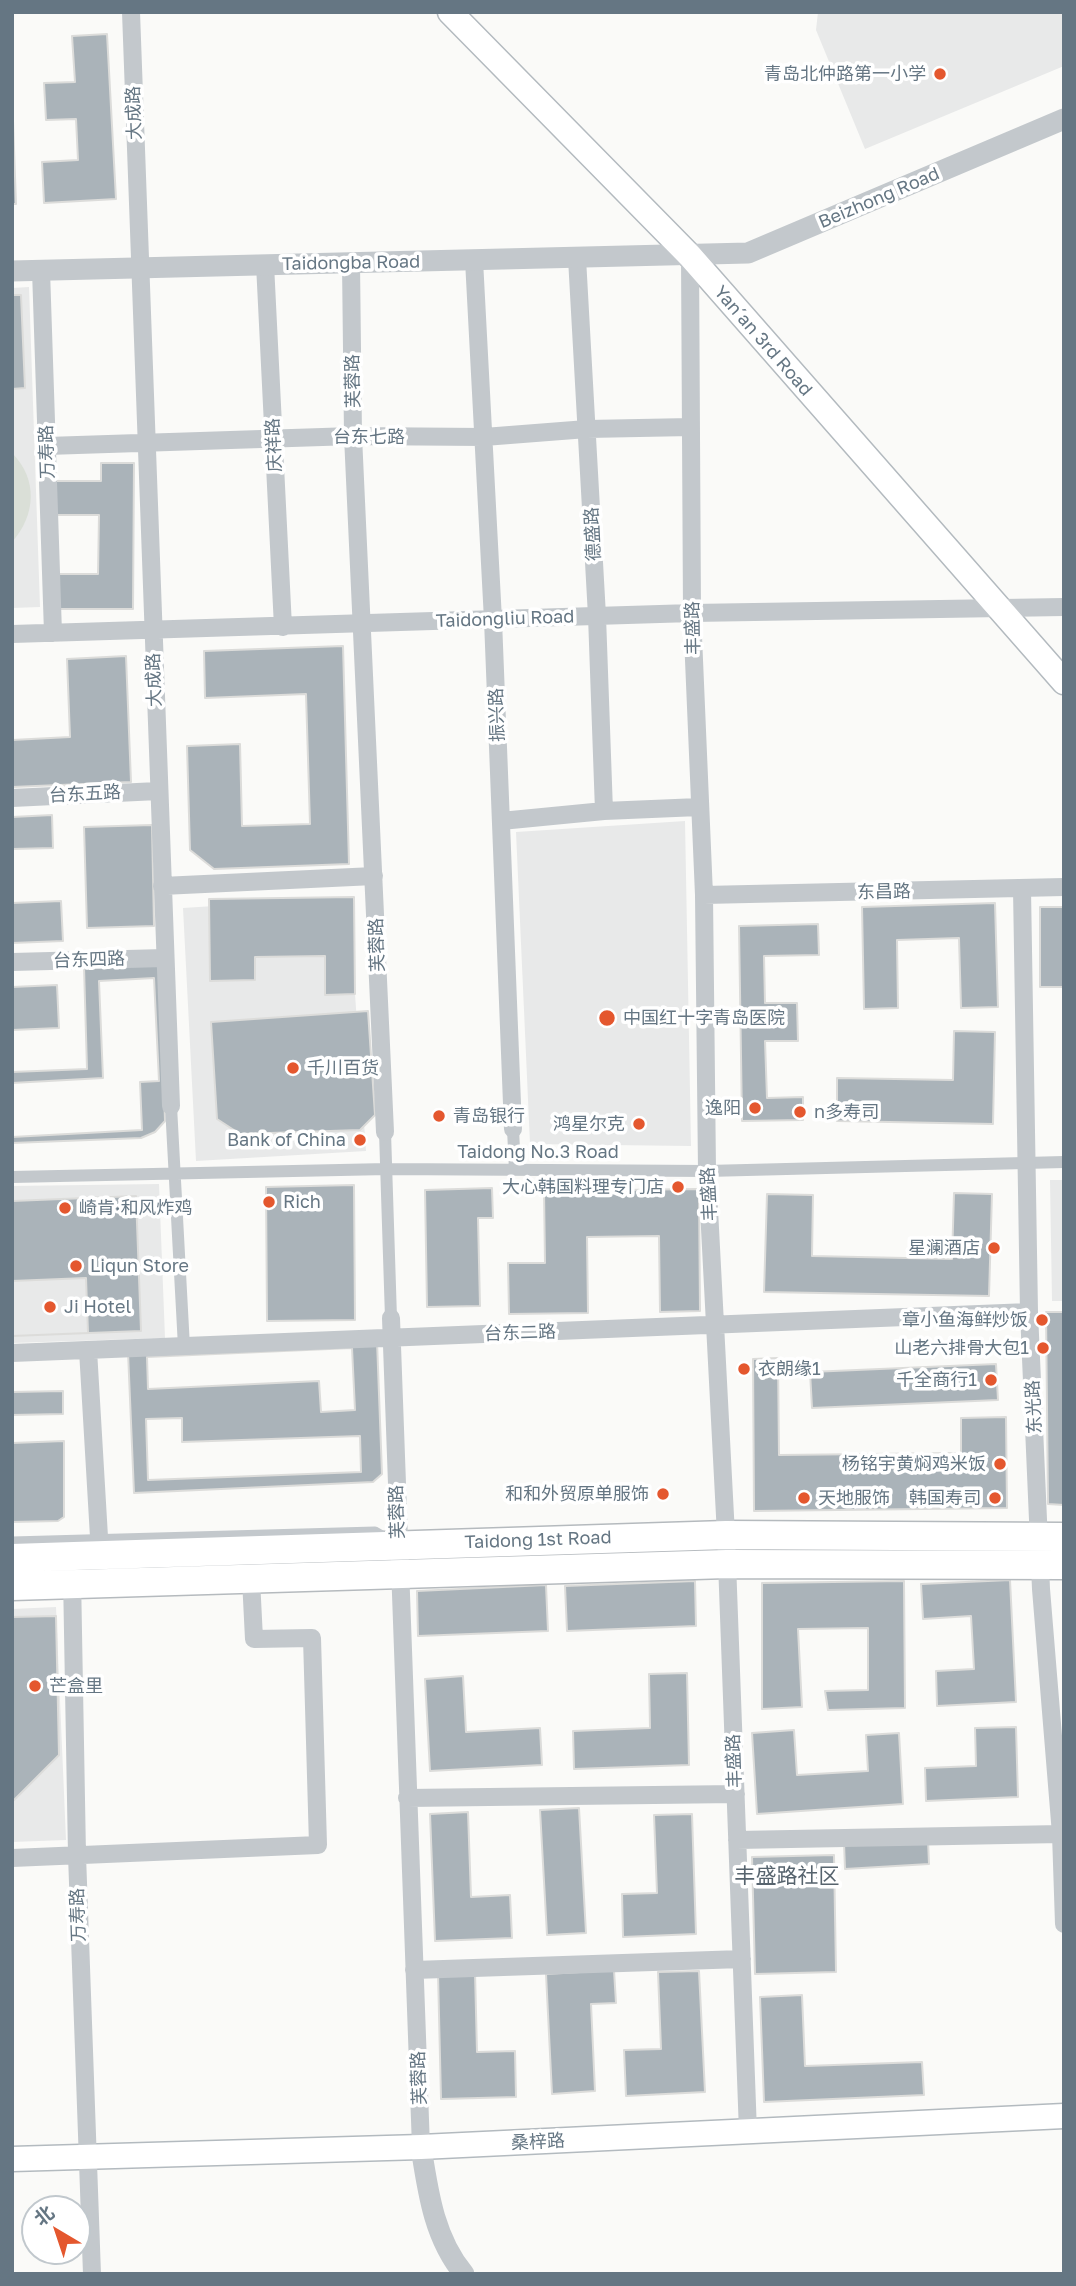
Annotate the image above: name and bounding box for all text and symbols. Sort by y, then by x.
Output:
place label: 青岛北仲路第一小学 [764,63,926,85]
marker: 青岛北仲路第一小学 [932,66,948,82]
street label: 大成路 [122,86,146,140]
street label: Beizhong Road [815,163,943,233]
street label: Taidongba Road [282,251,420,275]
street label: Yan´an 3rd Road [709,282,817,400]
street label: 芙蓉路 [342,354,364,408]
street label: 庆祥路 [262,417,286,473]
street label: 万寿路 [35,425,59,479]
street label: 台东七路 [333,426,405,448]
street label: 德盛路 [581,506,605,562]
street label: 丰盛路 [682,601,704,655]
street label: Taidongliu Road [435,606,575,632]
street label: 大成路 [142,653,166,707]
street label: 振兴路 [485,688,509,742]
street label: 台东五路 [48,781,122,807]
street label: 东昌路 [857,881,911,903]
street label: 芙蓉路 [365,918,389,972]
street label: 台东四路 [53,948,125,972]
place label: 中国红十字青岛医院 [623,1007,785,1029]
marker: 中国红十字青岛医院 [597,1008,617,1028]
place label: 千川百货 [307,1057,379,1079]
marker: 千川百货 [285,1060,301,1076]
place label: 逸阳 [705,1097,741,1119]
marker: 逸阳 [747,1100,763,1116]
place label: n多寿司 [814,1101,879,1123]
marker: n多寿司 [792,1104,808,1120]
place label: 青岛银行 [453,1105,525,1127]
marker: 青岛银行 [431,1108,447,1124]
place label: 鸿星尔克 [553,1113,625,1135]
marker: 鸿星尔克 [631,1116,647,1132]
place label: Bank of China [227,1129,346,1151]
marker: Bank of China [352,1132,368,1148]
street label: Taidong No.3 Road [457,1141,619,1163]
street label: 丰盛路 [697,1166,721,1222]
place label: 大心韩国料理专门店 [502,1176,664,1198]
marker: 大心韩国料理专门店 [670,1179,686,1195]
place label: Rich [283,1191,321,1213]
marker: Rich [261,1194,277,1210]
place label: 崎肯·和风炸鸡 [79,1197,192,1219]
marker: 崎肯·和风炸鸡 [57,1200,73,1216]
place label: 星澜酒店 [908,1237,980,1259]
marker: 星澜酒店 [986,1240,1002,1256]
place label: Liqun Store [90,1255,189,1277]
marker: Liqun Store [68,1258,84,1274]
place label: Ji Hotel [64,1296,131,1318]
marker: Ji Hotel [42,1299,58,1315]
place label: 章小鱼海鲜炒饭 [902,1309,1028,1331]
marker: 章小鱼海鲜炒饭 [1034,1312,1050,1328]
street label: 台东二路 [484,1321,556,1345]
place label: 山老六排骨大包1 [894,1337,1029,1359]
marker: 山老六排骨大包1 [1035,1340,1051,1356]
place label: 衣朗缘1 [758,1358,821,1380]
marker: 衣朗缘1 [736,1361,752,1377]
place label: 千全商行1 [896,1369,977,1391]
marker: 千全商行1 [983,1372,999,1388]
street label: 东光路 [1022,1379,1046,1435]
place label: 杨铭宇黄焖鸡米饭 [842,1453,986,1475]
marker: 杨铭宇黄焖鸡米饭 [992,1456,1008,1472]
place label: 和和外贸原单服饰 [505,1483,649,1505]
street label: 芙蓉路 [385,1485,409,1539]
marker: 和和外贸原单服饰 [655,1486,671,1502]
place label: 天地服饰 [818,1487,890,1509]
place label: 韩国寿司 [909,1487,981,1509]
marker: 天地服饰 [796,1490,812,1506]
marker: 韩国寿司 [987,1490,1003,1506]
street label: Taidong 1st Road [464,1527,612,1553]
place label: 芒盒里 [49,1675,103,1697]
marker: 芒盒里 [27,1678,43,1694]
street label: 丰盛路 [722,1734,746,1788]
district label: 丰盛路社区 [735,1863,839,1889]
street label: 万寿路 [66,1888,90,1942]
street label: 芙蓉路 [407,2051,431,2105]
street label: 桑梓路 [510,2130,566,2154]
north arrow [21,2195,91,2265]
text: 北 [29,2200,58,2230]

